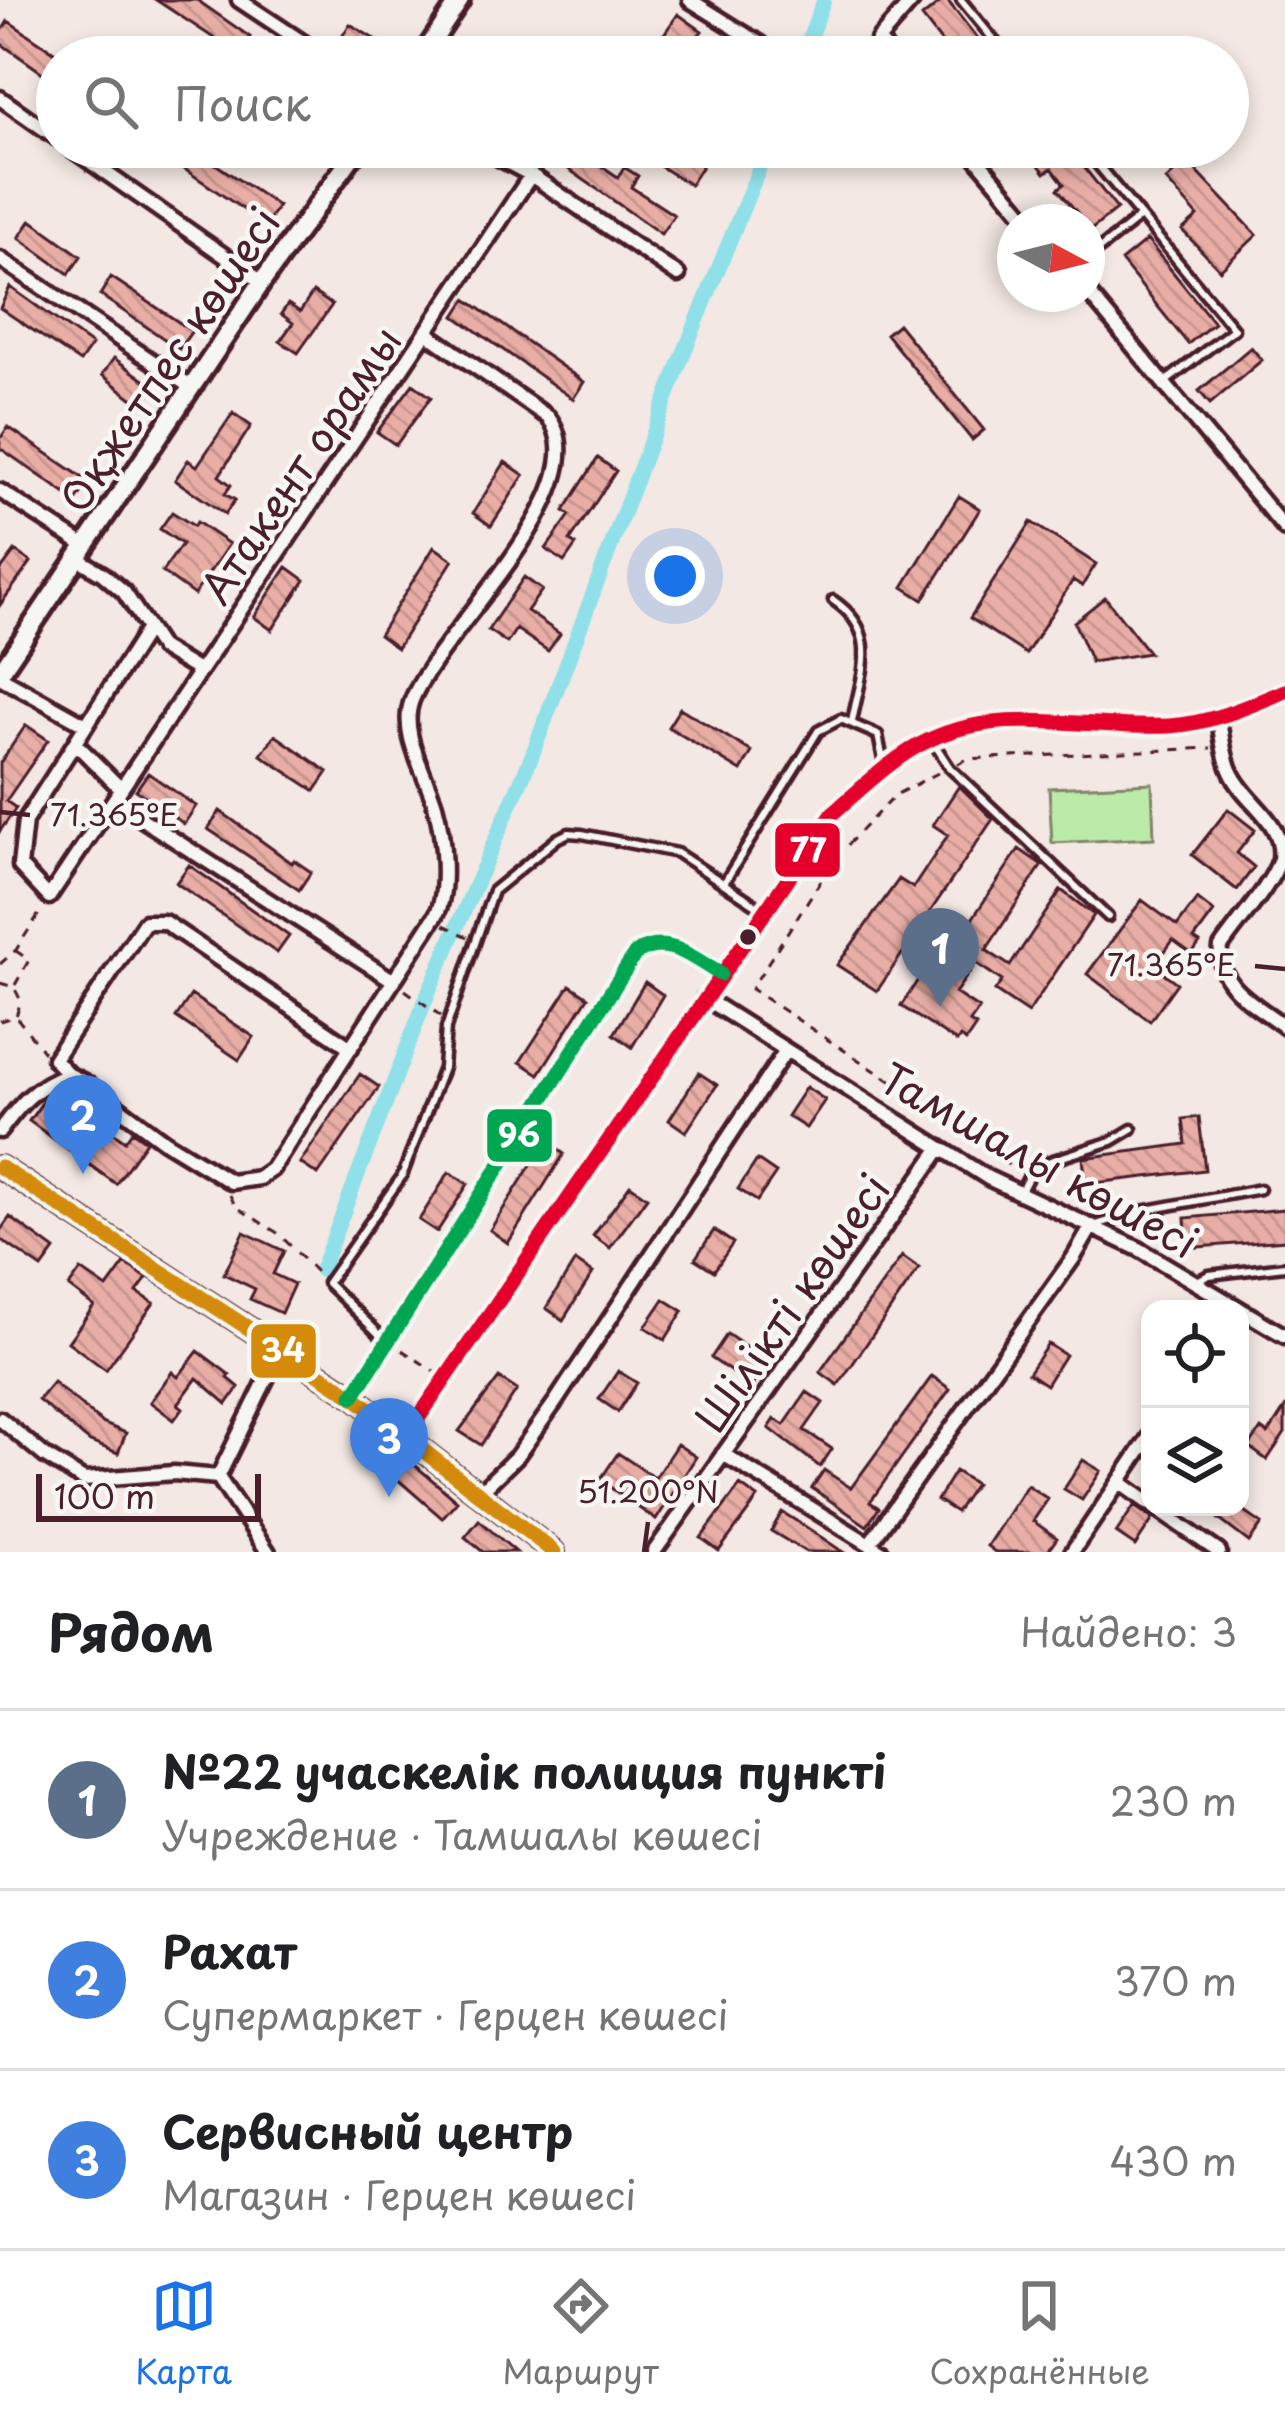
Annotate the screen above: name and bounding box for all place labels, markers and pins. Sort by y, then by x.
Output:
pin: 1 [901,908,979,1007]
unlabelled marker [737,926,759,948]
pin: 2 [44,1075,122,1174]
pin: 3 [350,1398,428,1497]

